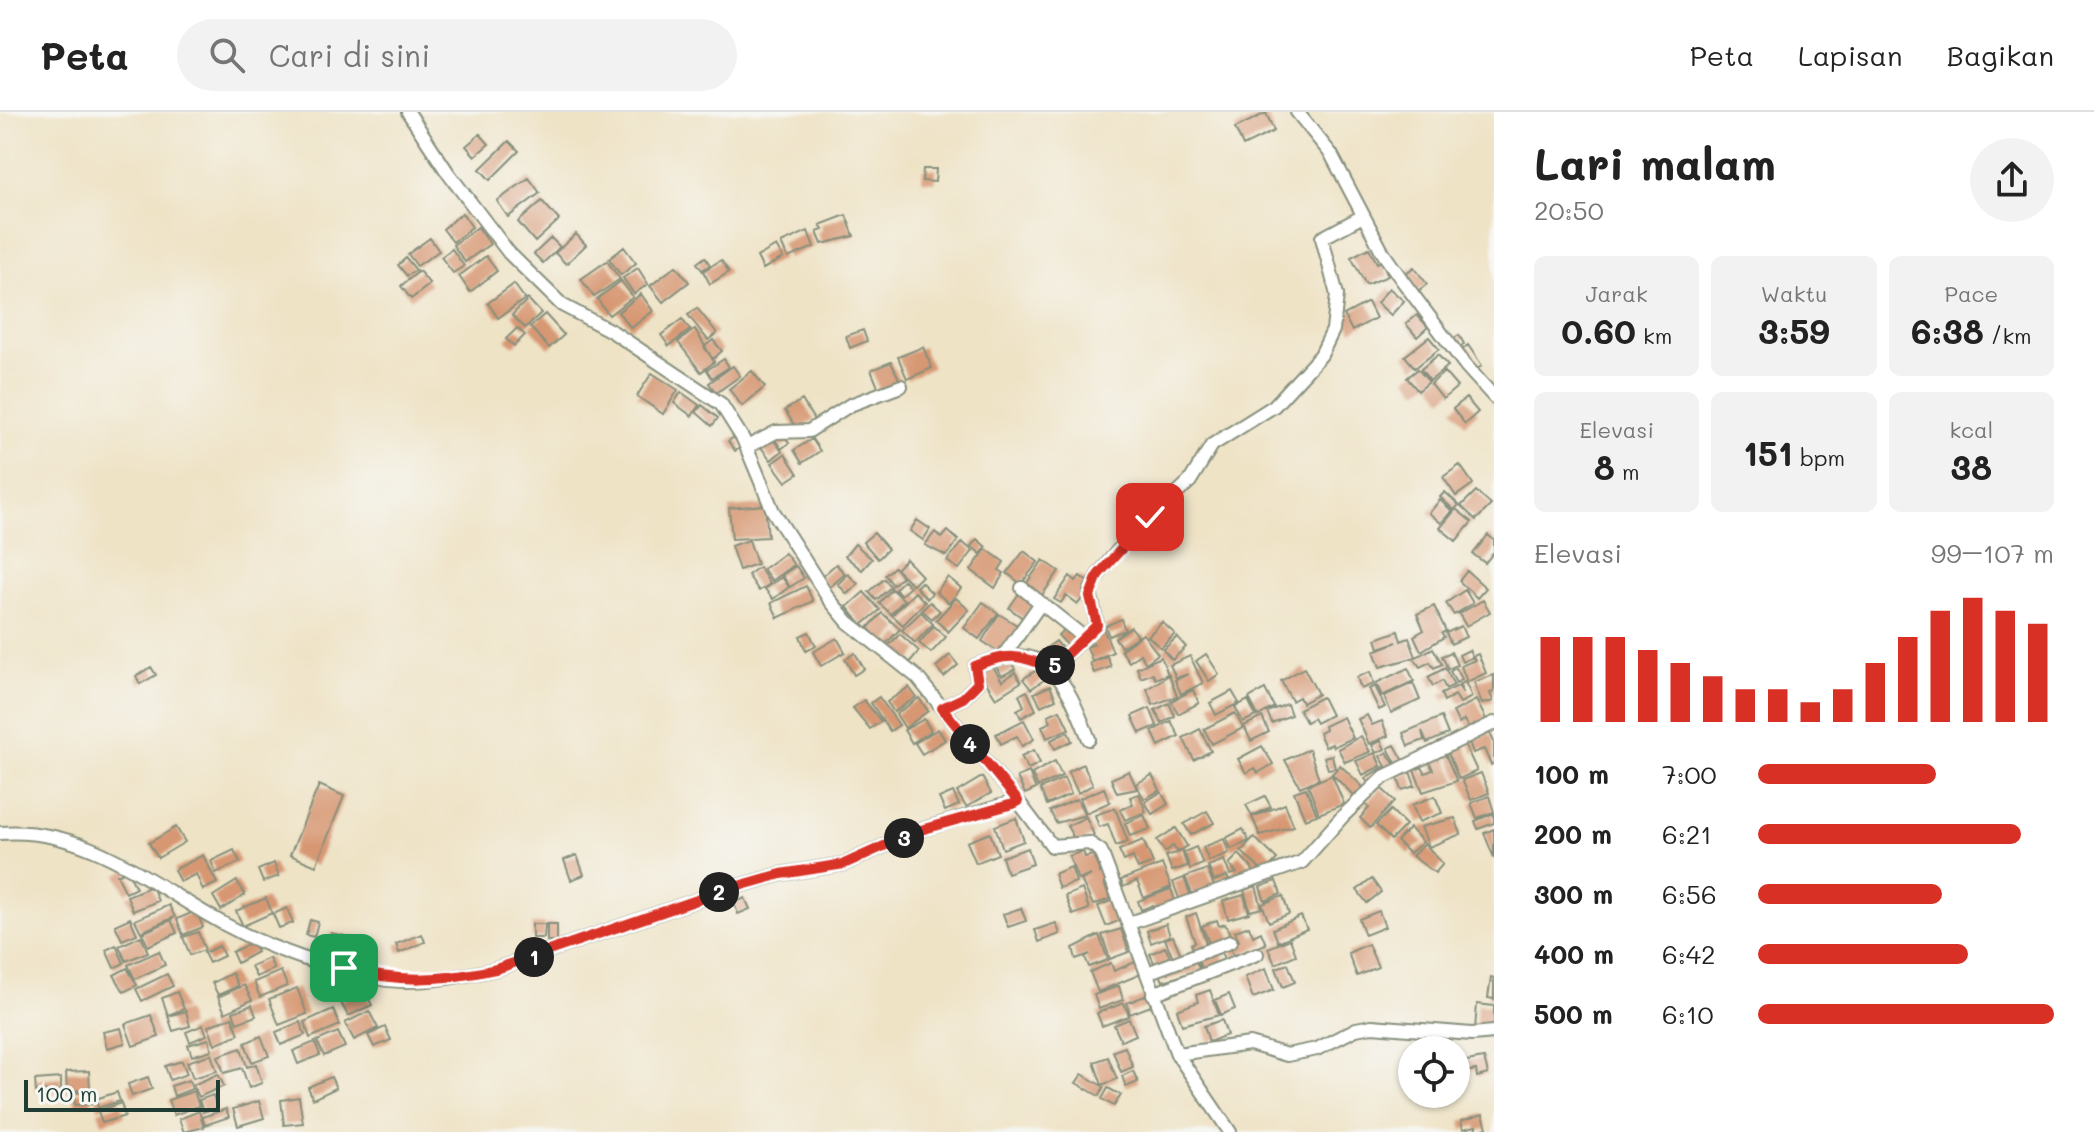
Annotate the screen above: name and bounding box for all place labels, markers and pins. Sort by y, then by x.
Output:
pin [1116,483,1184,551]
pin: 5 [1035,645,1075,685]
pin: 4 [950,724,990,764]
pin: 3 [884,818,924,858]
pin: 2 [699,872,739,912]
pin [310,934,378,1002]
pin: 1 [514,937,554,977]

